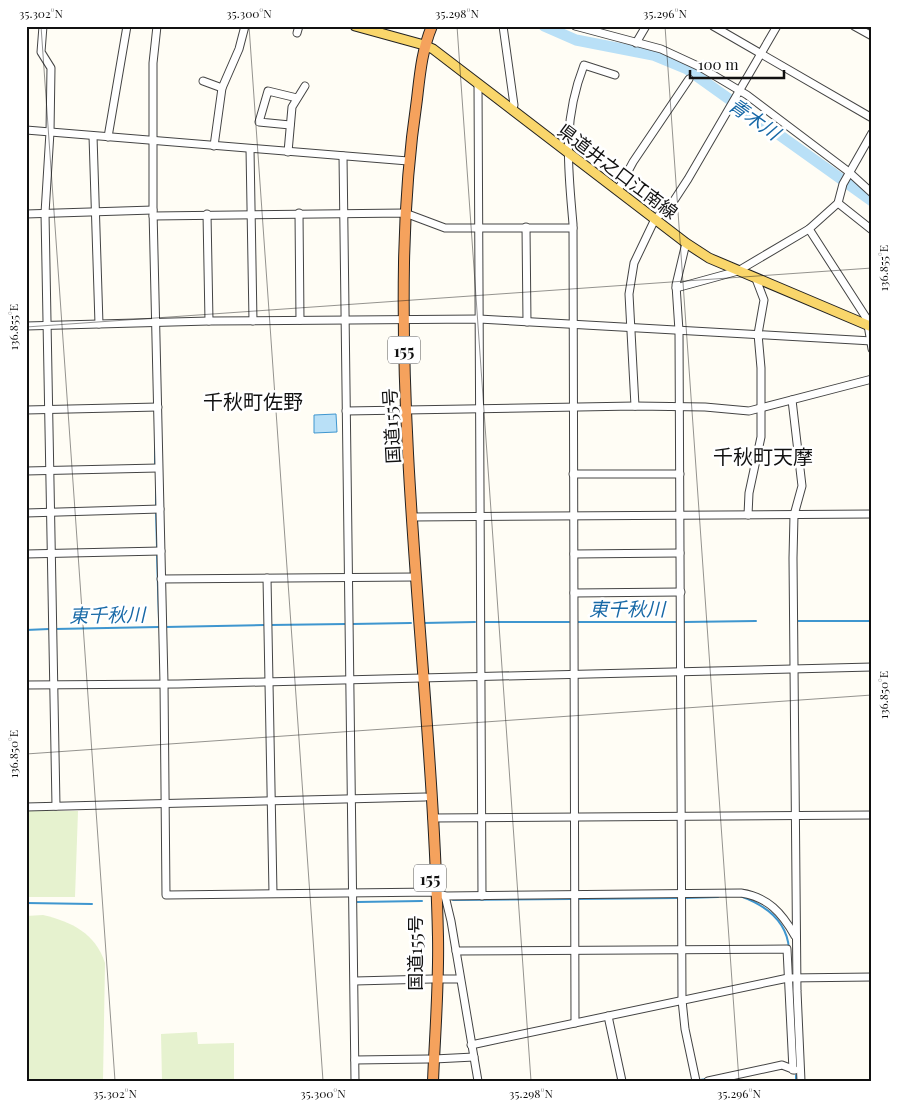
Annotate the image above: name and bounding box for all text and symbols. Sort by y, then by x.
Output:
text: 35.302°N [19,5,64,21]
text: 35.300°N [226,5,272,21]
text: 35.298°N [435,5,480,21]
text: 35.296°N [643,5,687,21]
scale bar [690,48,784,80]
text: 100 m [698,54,739,74]
water label: 青木川 [724,91,787,146]
street label: 県道井之口江南線 [553,118,683,224]
text: 136.855°E [875,245,891,291]
text: 136.855°E [5,304,21,350]
road number: 155 [388,336,420,364]
district label: 千秋町佐野 [203,387,303,414]
street label: 国道155号 [377,388,405,464]
district label: 千秋町天摩 [713,442,813,469]
water label: 東千秋川 [589,595,667,621]
water label: 東千秋川 [69,600,147,628]
text: 136.850°E [875,671,891,719]
text: 136.850°E [5,730,21,778]
road number: 155 [414,864,446,891]
street label: 国道155号 [403,915,427,991]
text: 35.302°N [93,1085,138,1101]
text: 35.300°N [300,1085,346,1101]
text: 35.298°N [509,1085,554,1101]
text: 35.296°N [717,1085,761,1101]

